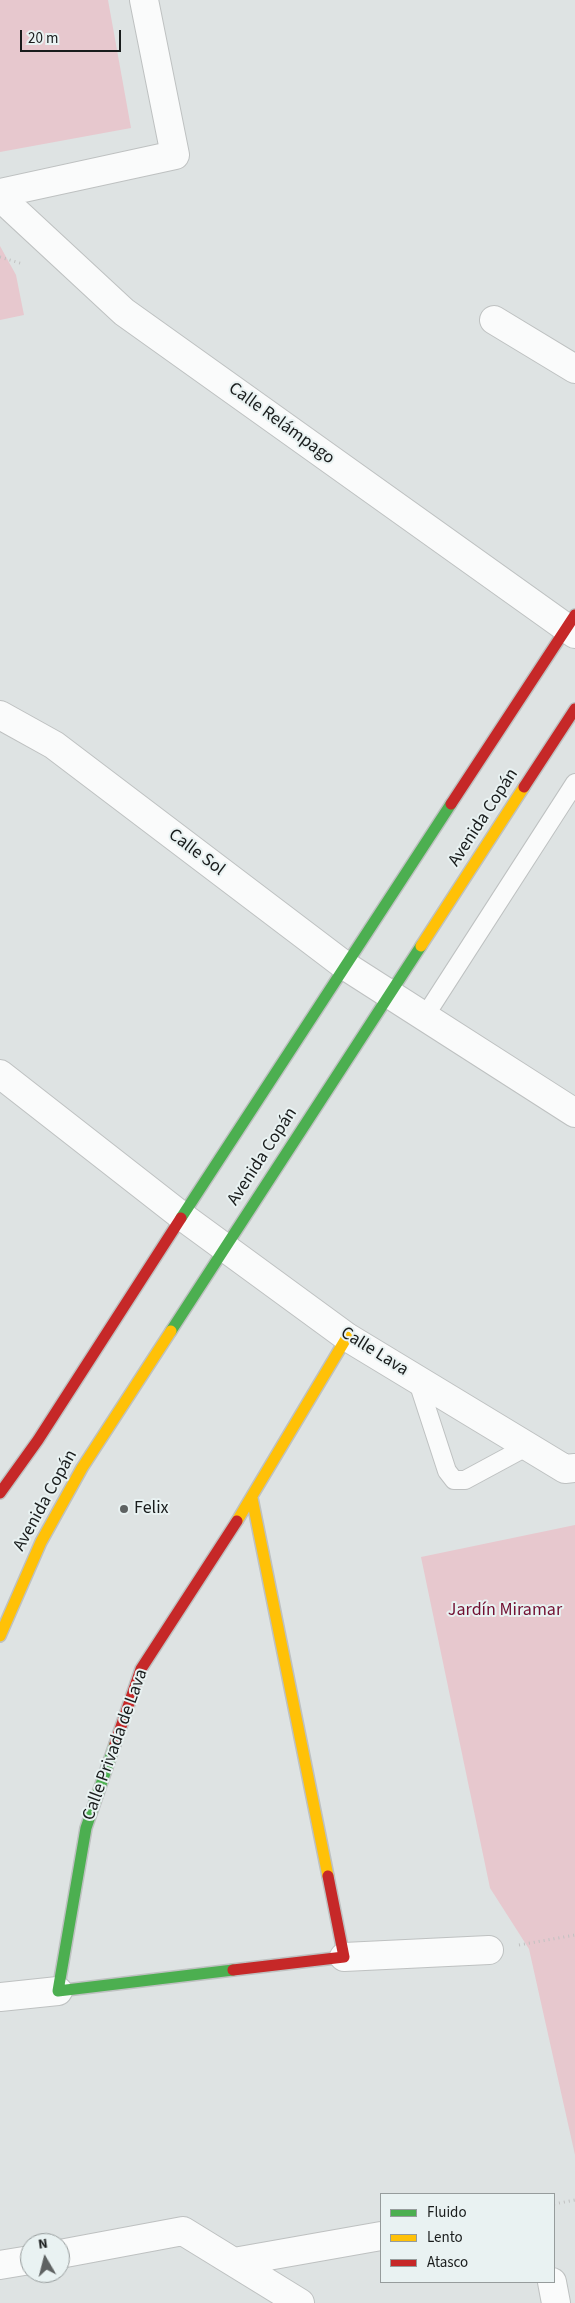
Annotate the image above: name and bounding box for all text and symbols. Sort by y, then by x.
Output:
scale bar [22,20,124,52]
text: 20 m [28,28,58,49]
street label: Calle Relámpago [224,378,338,470]
street label: Avenida Copán [444,765,524,871]
street label: Calle Sol [164,825,228,881]
street label: Avenida Copán [223,1104,303,1210]
street label: Calle Lava [336,1323,412,1381]
street label: Avenida Copán [9,1447,83,1555]
place label: Felix [134,1498,169,1520]
marker: Felix [118,1503,130,1515]
park label: Jardín Miramar [448,1600,562,1622]
street label: Calle Privada de Lava [79,1667,153,1823]
legend [380,2193,555,2283]
text: Fluido [427,2202,467,2223]
text: Lento [427,2227,463,2248]
north arrow [20,2233,70,2283]
text: N [37,2234,49,2255]
text: Atasco [427,2252,468,2273]

